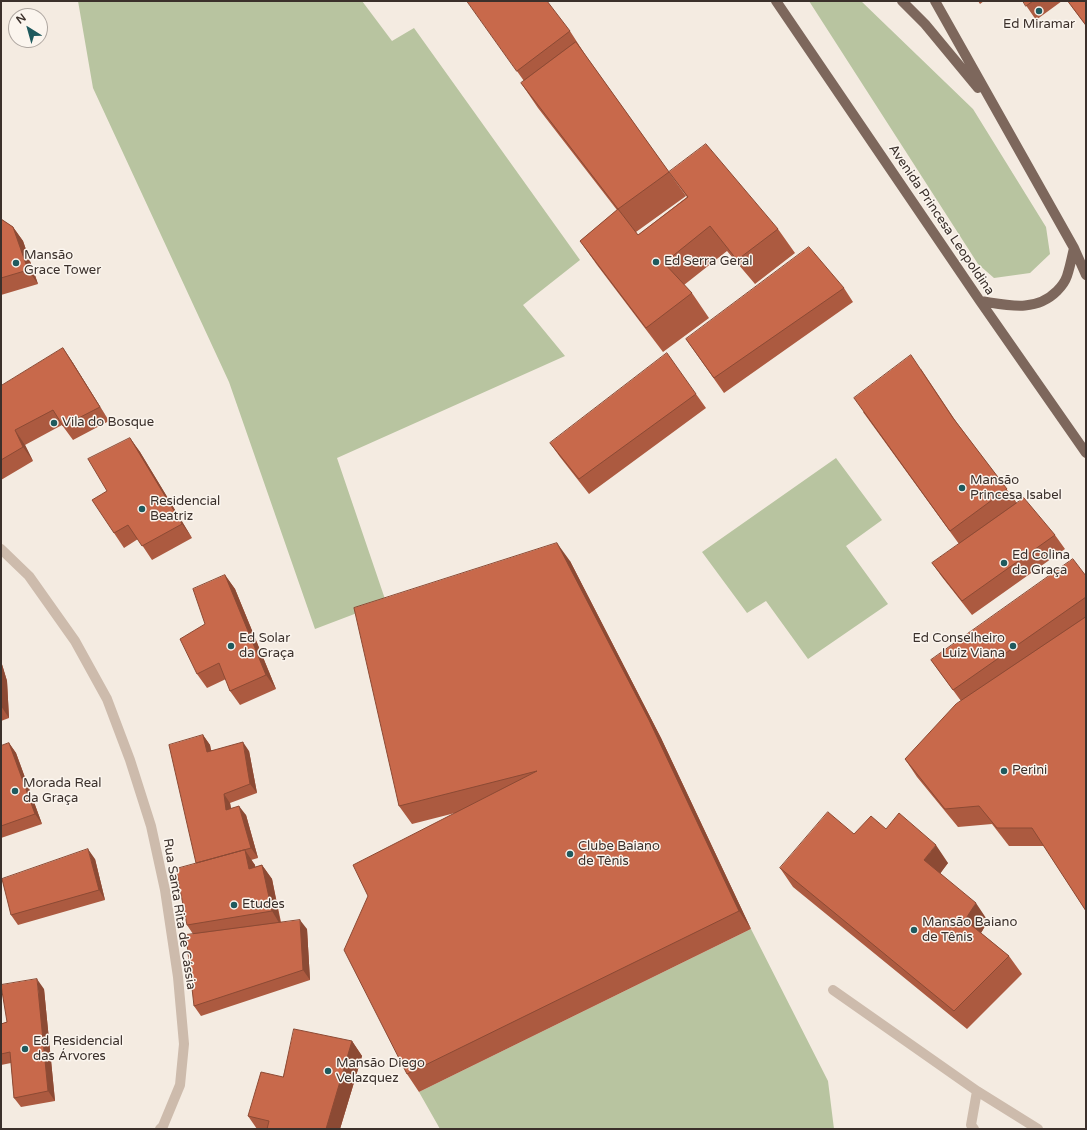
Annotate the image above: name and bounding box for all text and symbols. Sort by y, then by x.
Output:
marker: Ed Miramar [1034,6,1044,16]
north arrow [8,8,48,48]
text: N [14,11,29,27]
place label: Ed Miramar [1003,17,1075,33]
street label: Avenida Princesa Leopoldina [885,142,997,298]
place label: Mansão Grace Tower [24,248,101,279]
place label: Ed Serra Geral [664,254,752,270]
marker: Ed Serra Geral [651,257,661,267]
marker: Mansão Grace Tower [11,258,21,268]
place label: Vila do Bosque [62,415,154,431]
marker: Vila do Bosque [49,418,59,428]
place label: Mansão Princesa Isabel [970,473,1062,504]
marker: Mansão Princesa Isabel [957,483,967,493]
place label: Residencial Beatriz [150,494,220,525]
marker: Residencial Beatriz [137,504,147,514]
place label: Ed Colina da Graça [1012,548,1070,579]
marker: Ed Colina da Graça [999,558,1009,568]
place label: Ed Solar da Graça [239,631,294,662]
place label: Ed Conselheiro Luiz Viana [913,631,1005,662]
marker: Ed Solar da Graça [226,641,236,651]
marker: Ed Conselheiro Luiz Viana [1008,641,1018,651]
place label: Perini [1012,763,1047,779]
marker: Perini [999,766,1009,776]
place label: Morada Real da Graça [23,776,102,807]
marker: Morada Real da Graça [10,786,20,796]
street label: Rua Santa Rita de Cássia [159,837,199,991]
place label: Clube Baiano de Tênis [578,839,660,870]
marker: Clube Baiano de Tênis [565,849,575,859]
place label: Etudes [242,897,285,913]
marker: Etudes [229,900,239,910]
place label: Mansão Baiano de Tênis [922,915,1017,946]
marker: Mansão Baiano de Tênis [909,925,919,935]
place label: Ed Residencial das Árvores [33,1034,123,1065]
marker: Ed Residencial das Árvores [20,1044,30,1054]
place label: Mansão Diego Velazquez [336,1056,425,1087]
marker: Mansão Diego Velazquez [323,1066,333,1076]

